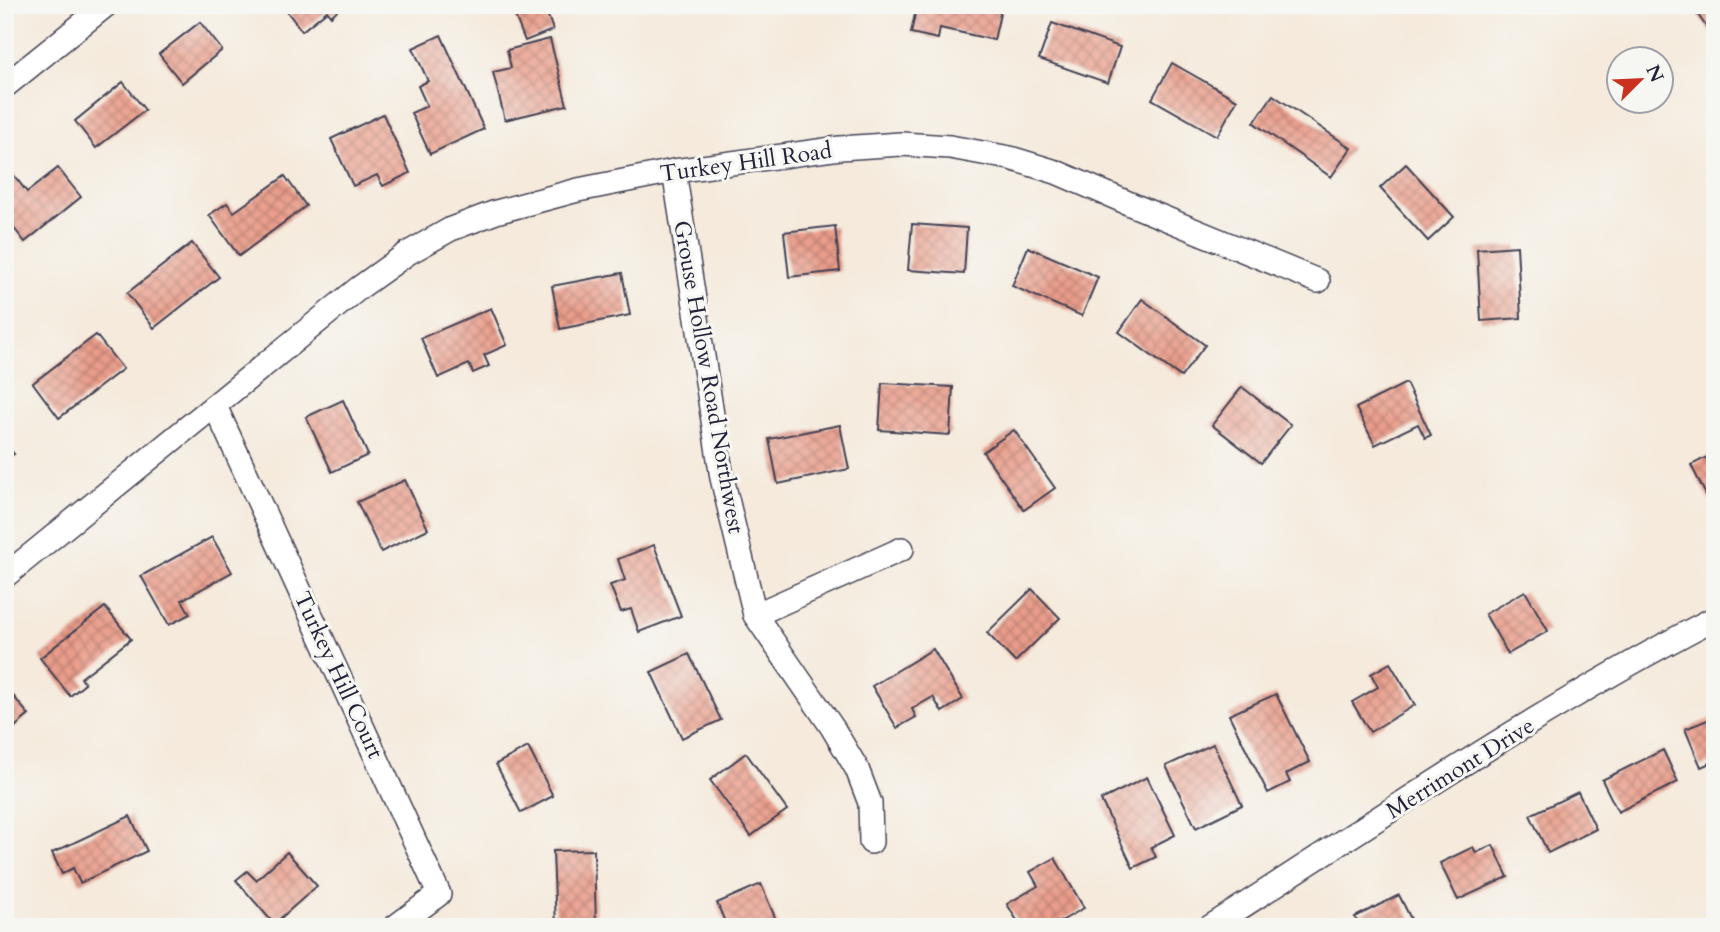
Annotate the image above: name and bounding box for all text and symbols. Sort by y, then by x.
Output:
north arrow [1604,46,1674,116]
text: N [1639,61,1670,87]
street label: Turkey Hill Road [658,135,835,189]
street label: Grouse Hollow Road Northwest [666,218,752,536]
street label: Turkey Hill Court [287,586,391,764]
street label: Merrimont Drive [1380,710,1540,826]

